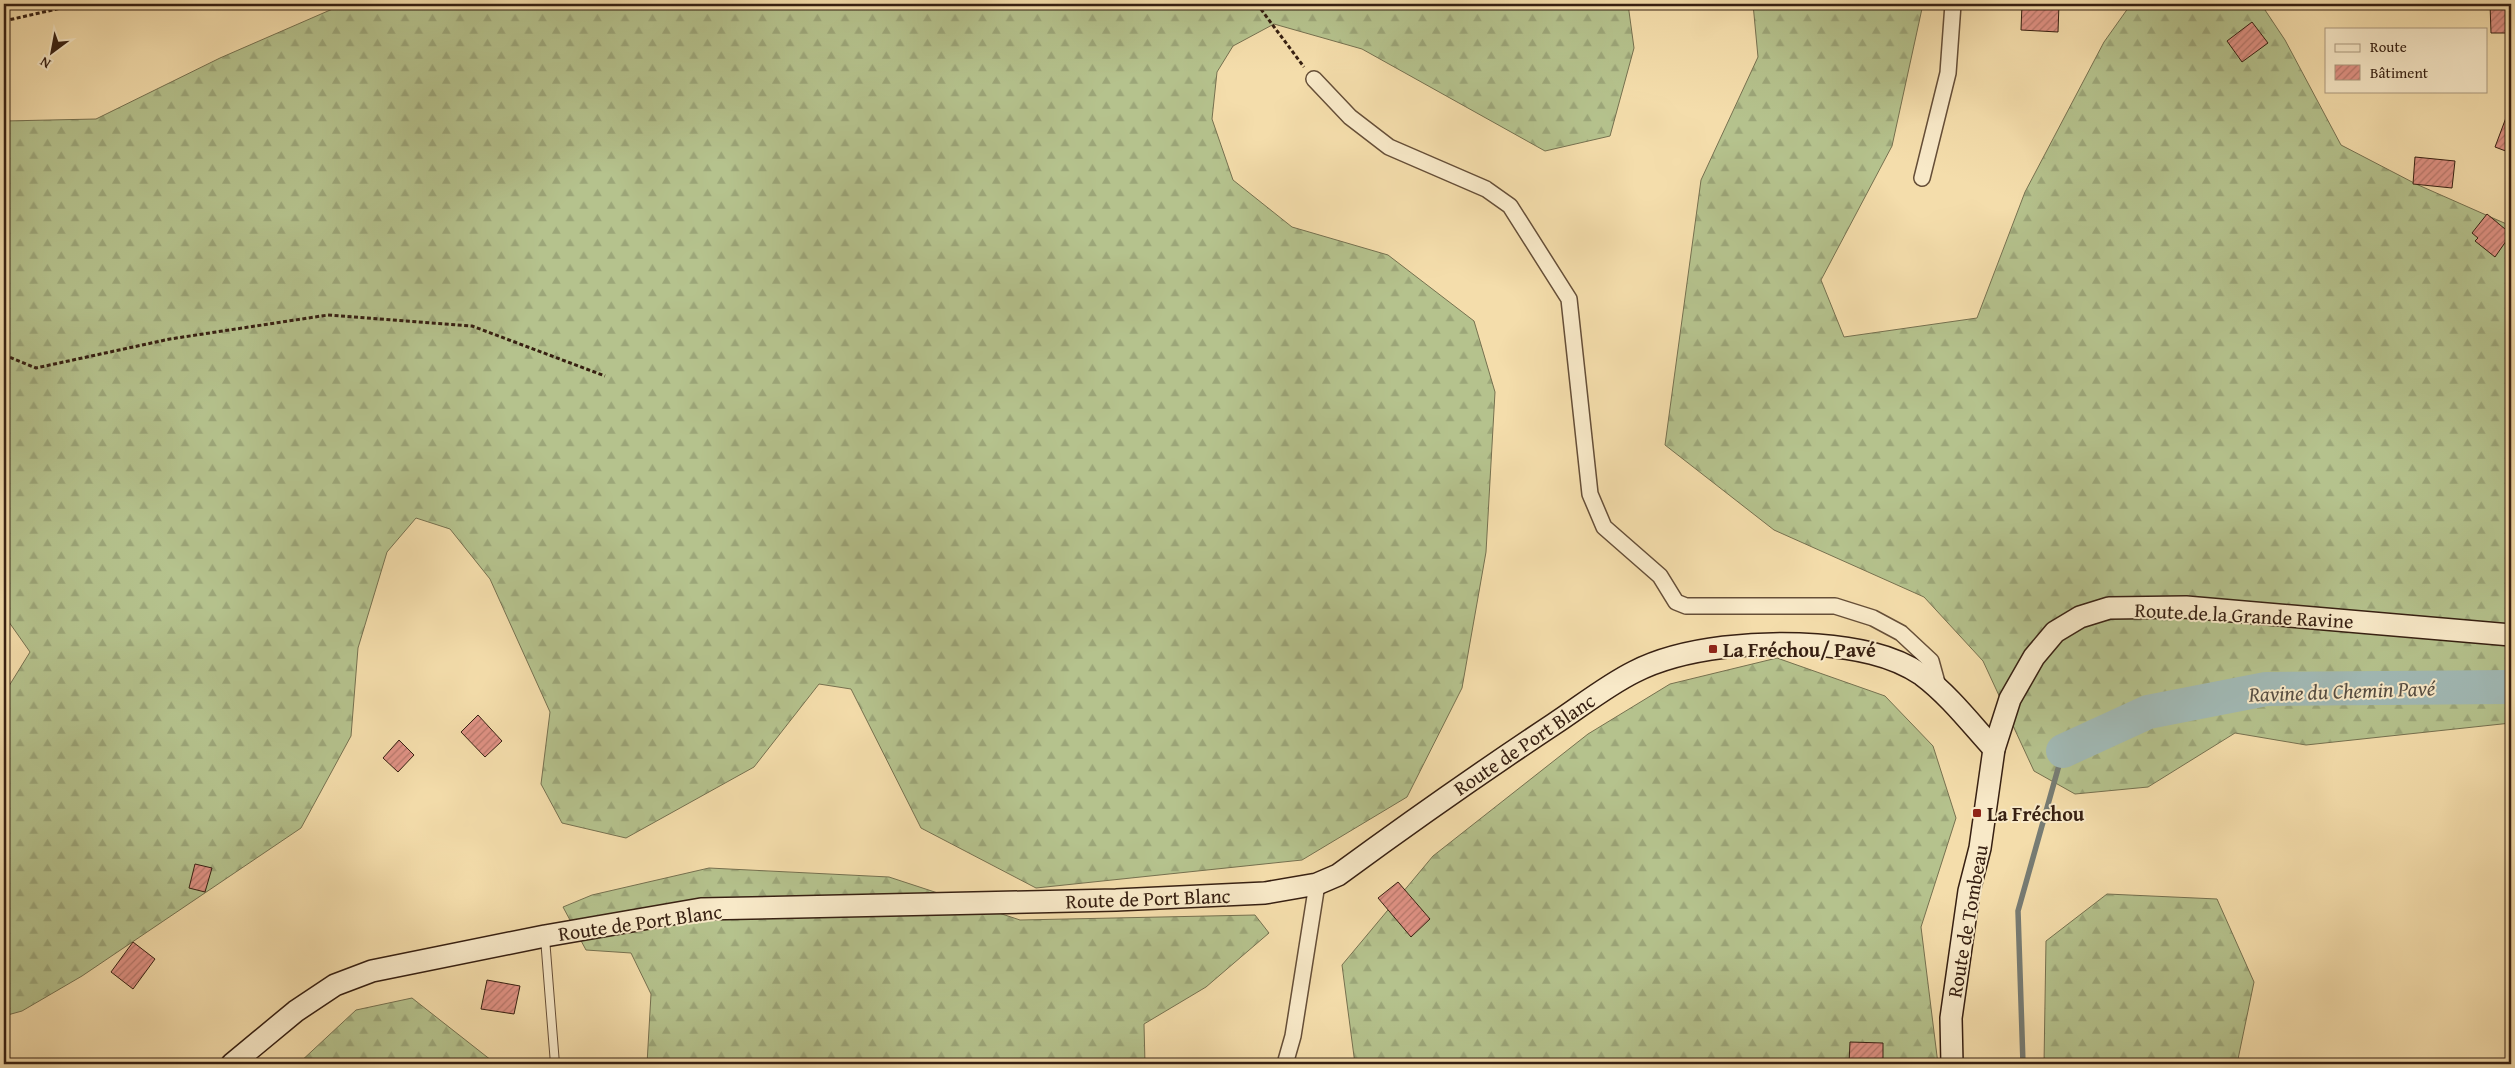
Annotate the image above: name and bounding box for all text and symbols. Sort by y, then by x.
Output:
north arrow [28,28,78,78]
legend [2325,28,2488,92]
text: Route [2370,36,2407,57]
text: N [35,52,54,74]
text: Bâtiment [2370,62,2429,83]
street label: Route de la Grande Ravine [2134,595,2354,635]
place label: La Fréchou/ Pavé [1723,635,1876,664]
marker: La Fréchou/ Pavé [1707,643,1719,655]
water label: Ravine du Chemin Pavé [2247,672,2436,710]
street label: Route de Port Blanc [1447,686,1601,802]
place label: La Fréchou [1987,799,2085,828]
marker: La Fréchou [1971,807,1983,819]
street label: Route de Tombeau [1939,842,1995,1000]
street label: Route de Port Blanc [1065,881,1231,915]
street label: Route de Port Blanc [556,896,724,948]

